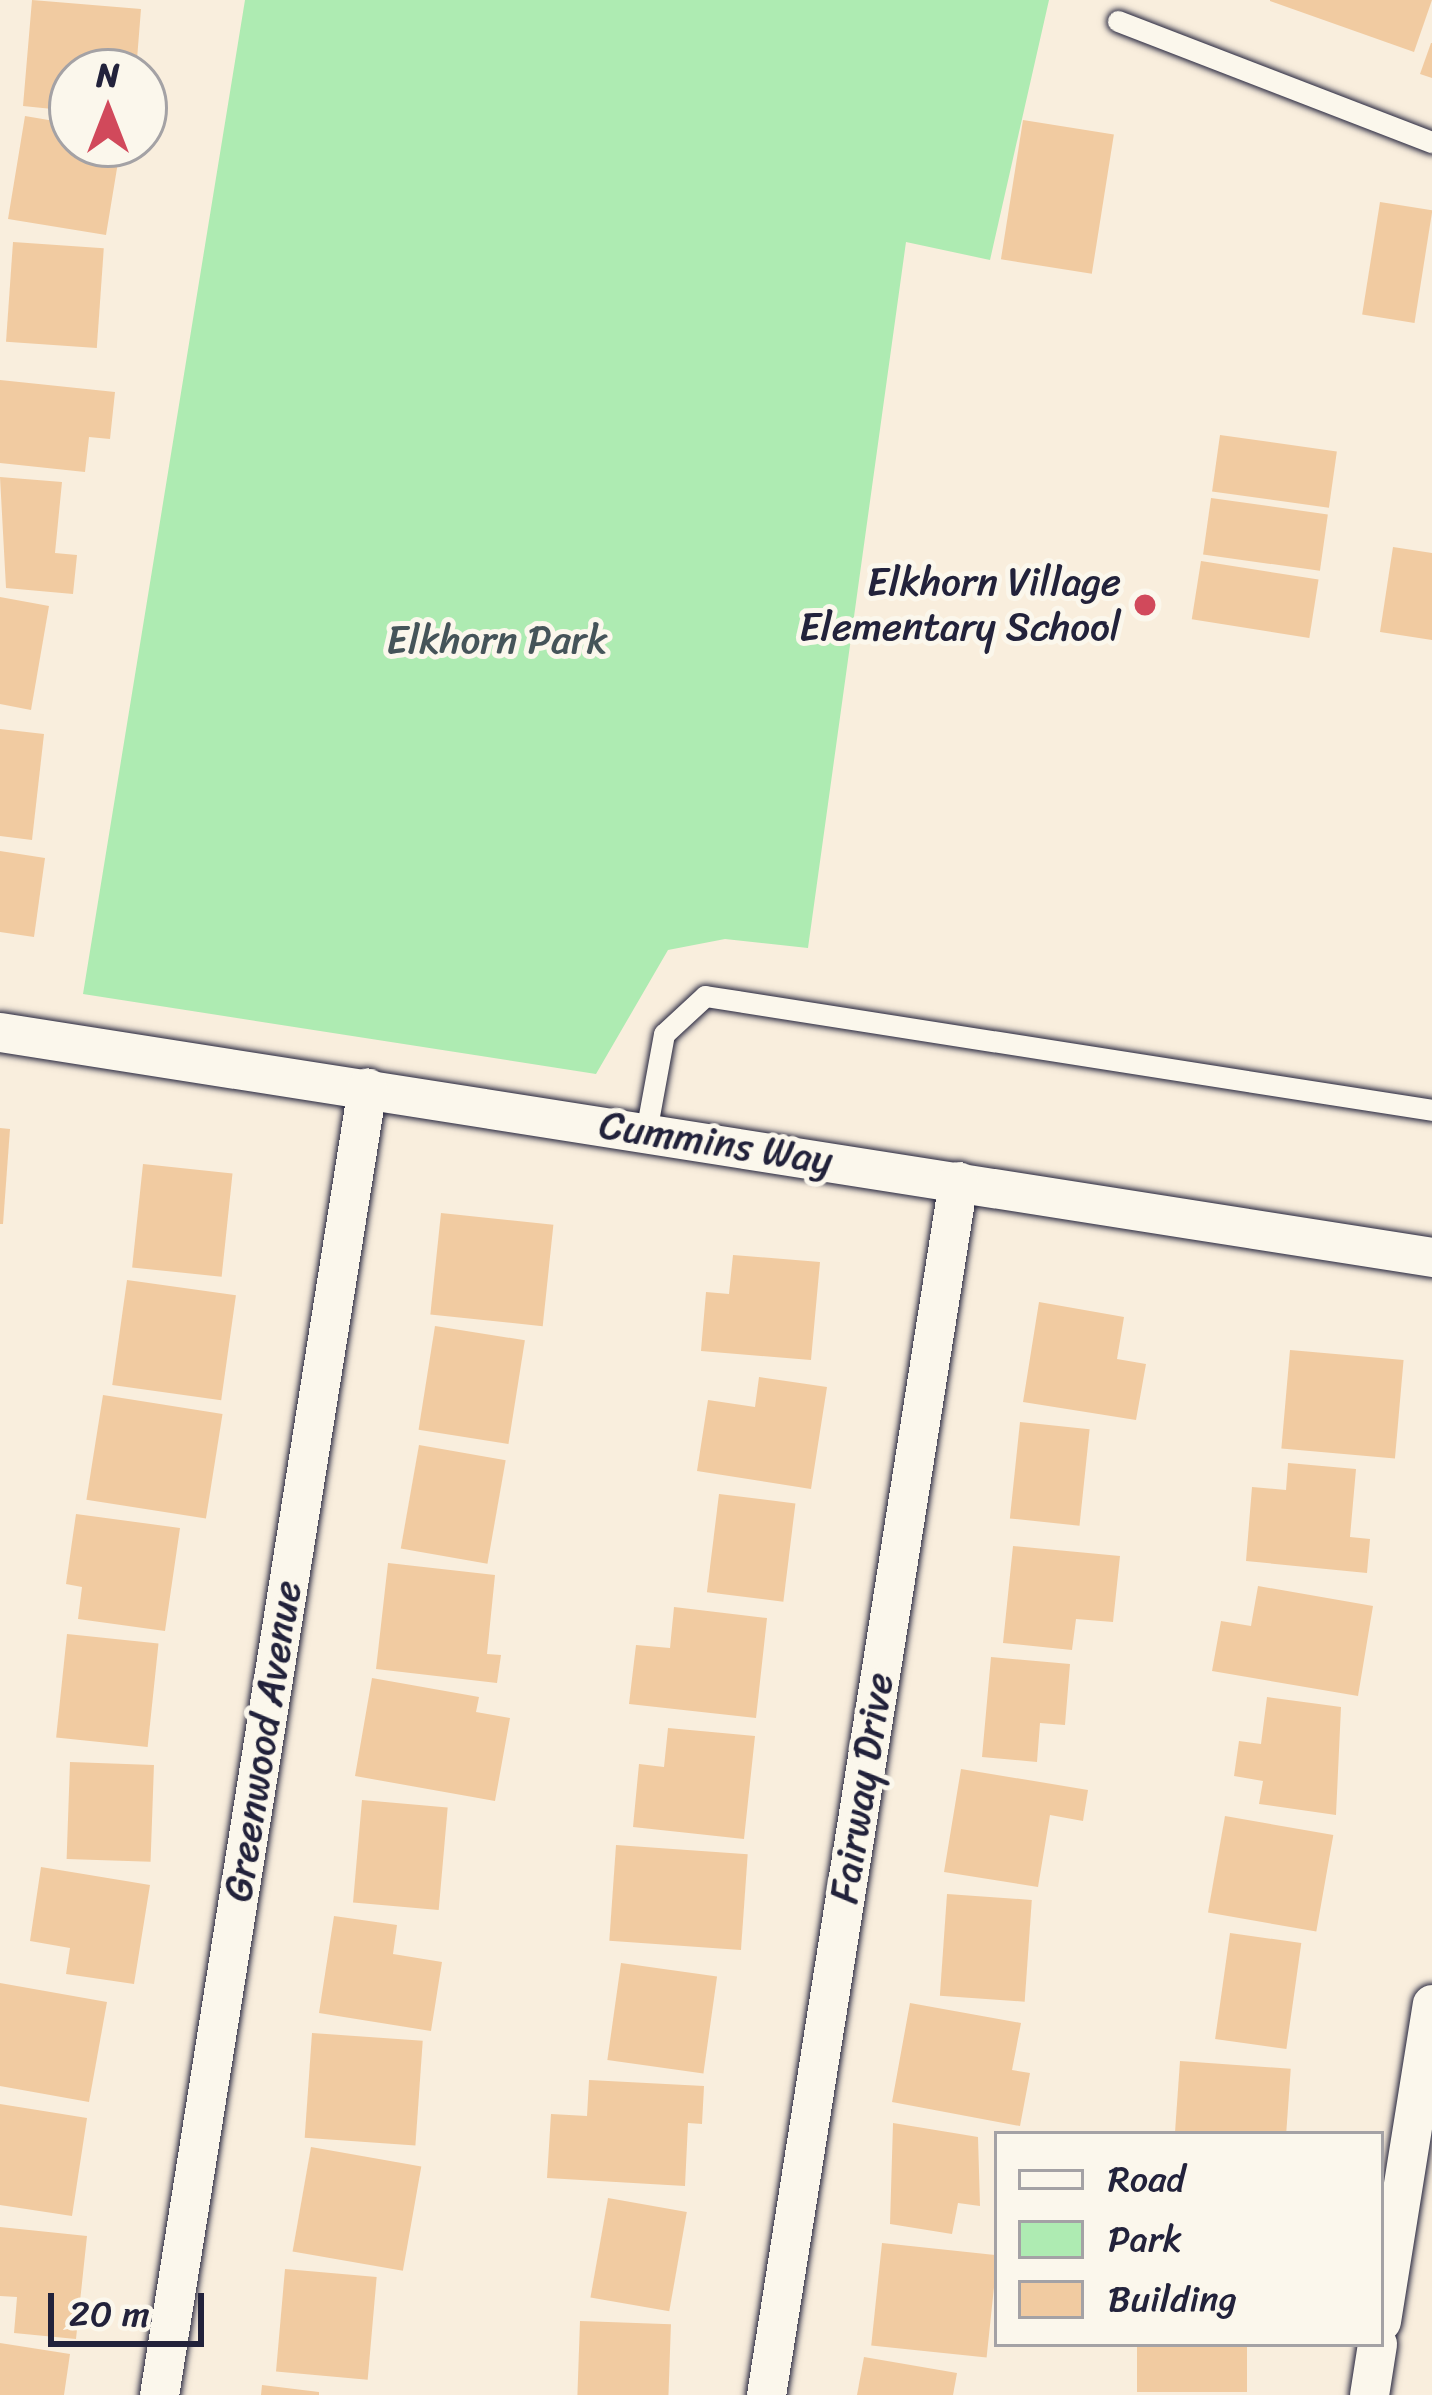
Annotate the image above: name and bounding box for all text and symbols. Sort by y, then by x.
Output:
text: N [97,46,119,104]
north arrow [48,48,168,168]
place label: Elkhorn Village Elementary School [799,560,1121,651]
marker: Elkhorn Village Elementary School [1132,592,1158,618]
park label: Elkhorn Park [387,617,607,663]
street label: Cummins Way [596,1102,836,1184]
street label: Greenwood Avenue [215,1578,311,1904]
street label: Fairway Drive [821,1670,903,1906]
legend [994,2131,1384,2347]
text: Road [1108,2147,1185,2211]
text: Park [1108,2207,1182,2271]
text: Building [1108,2267,1237,2331]
scale bar [54,2269,210,2343]
text: 20 m [69,2282,150,2346]

